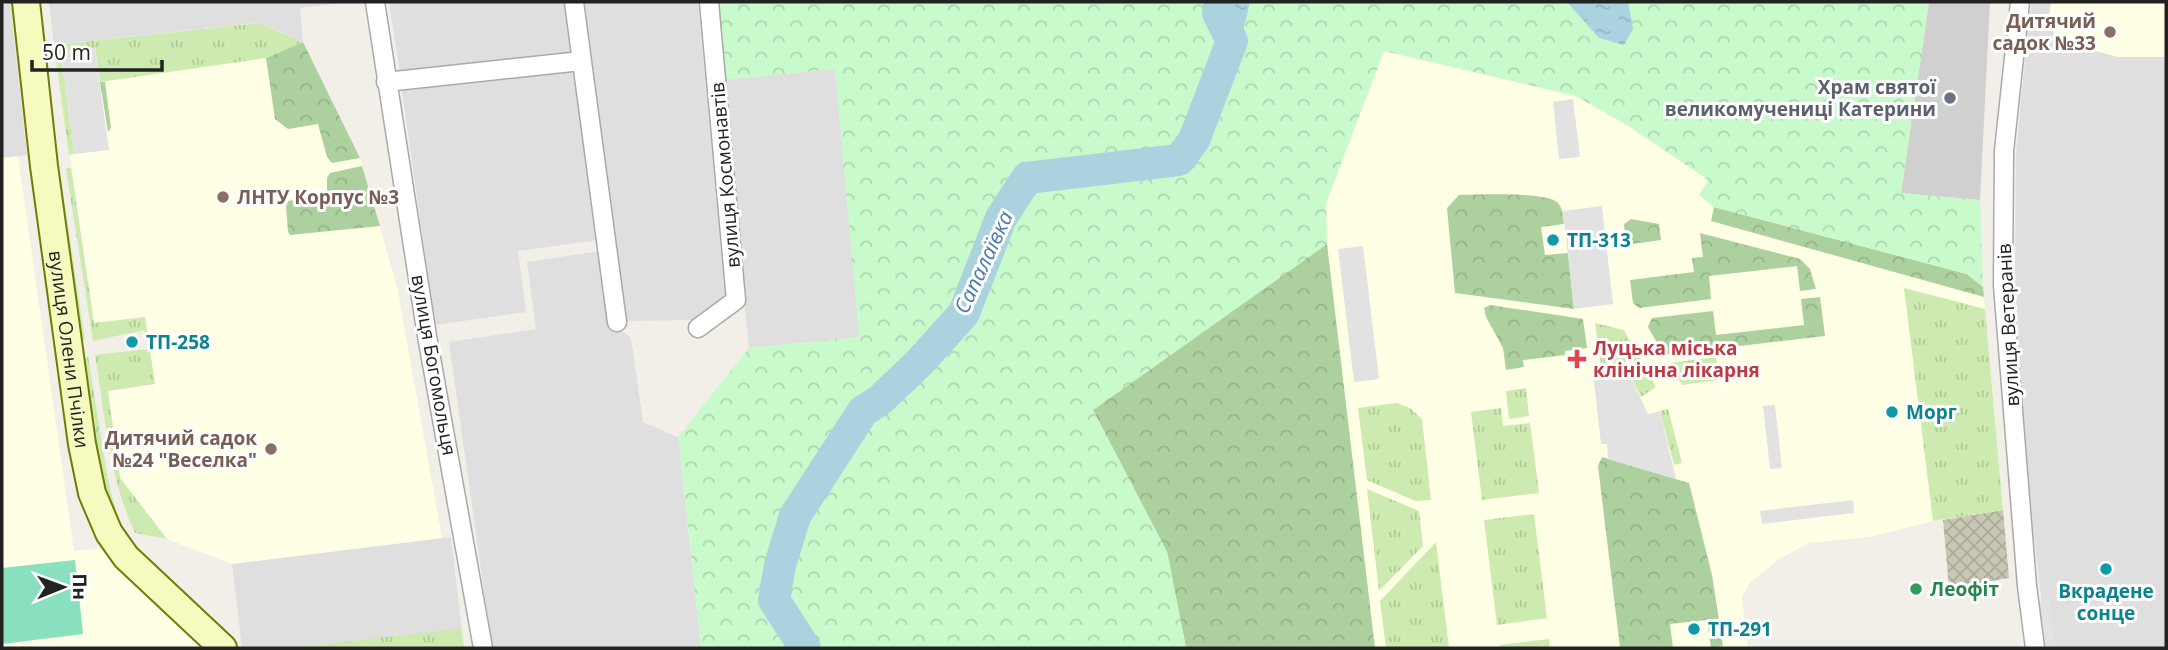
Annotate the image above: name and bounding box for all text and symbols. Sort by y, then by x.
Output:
place label: Дитячий садок №33 [1992,8,2096,56]
marker: Дитячий садок №33 [2102,24,2118,40]
scale bar [32,28,161,72]
text: 50 m [42,38,91,66]
place label: Храм святої великомучениці Катерини [1665,74,1937,122]
street label: вулиця Космонавтів [704,81,746,269]
marker: Храм святої великомучениці Катерини [1942,90,1958,106]
place label: ЛНТУ Корпус №3 [237,184,399,210]
marker: ЛНТУ Корпус №3 [215,189,231,205]
water label: Сапалаївка [947,206,1019,318]
place label: ТП-313 [1567,227,1631,253]
marker: ТП-313 [1545,232,1561,248]
street label: вулиця Ветеранів [1991,243,2025,407]
street label: вулиця Олени Пчілки [43,249,95,450]
street label: вулиця Богомольця [405,273,463,457]
place label: ТП-258 [146,329,210,355]
marker: ТП-258 [124,334,140,350]
place label: Луцька міська клінічна лікарня [1593,335,1760,383]
marker: Луцька міська клінічна лікарня [1567,349,1587,369]
place label: Морг [1906,399,1957,425]
marker: Морг [1884,404,1900,420]
place label: Дитячий садок №24 "Веселка" [105,425,257,473]
marker: Дитячий садок №24 "Веселка" [263,441,279,457]
north arrow [28,552,98,622]
marker: Вкрадене сонце [2098,561,2114,577]
text: Пн [67,573,93,600]
place label: Леофіт [1930,576,1999,602]
place label: Вкрадене сонце [2058,578,2154,626]
marker: Леофіт [1908,581,1924,597]
place label: ТП-291 [1708,616,1772,642]
marker: ТП-291 [1686,621,1702,637]

